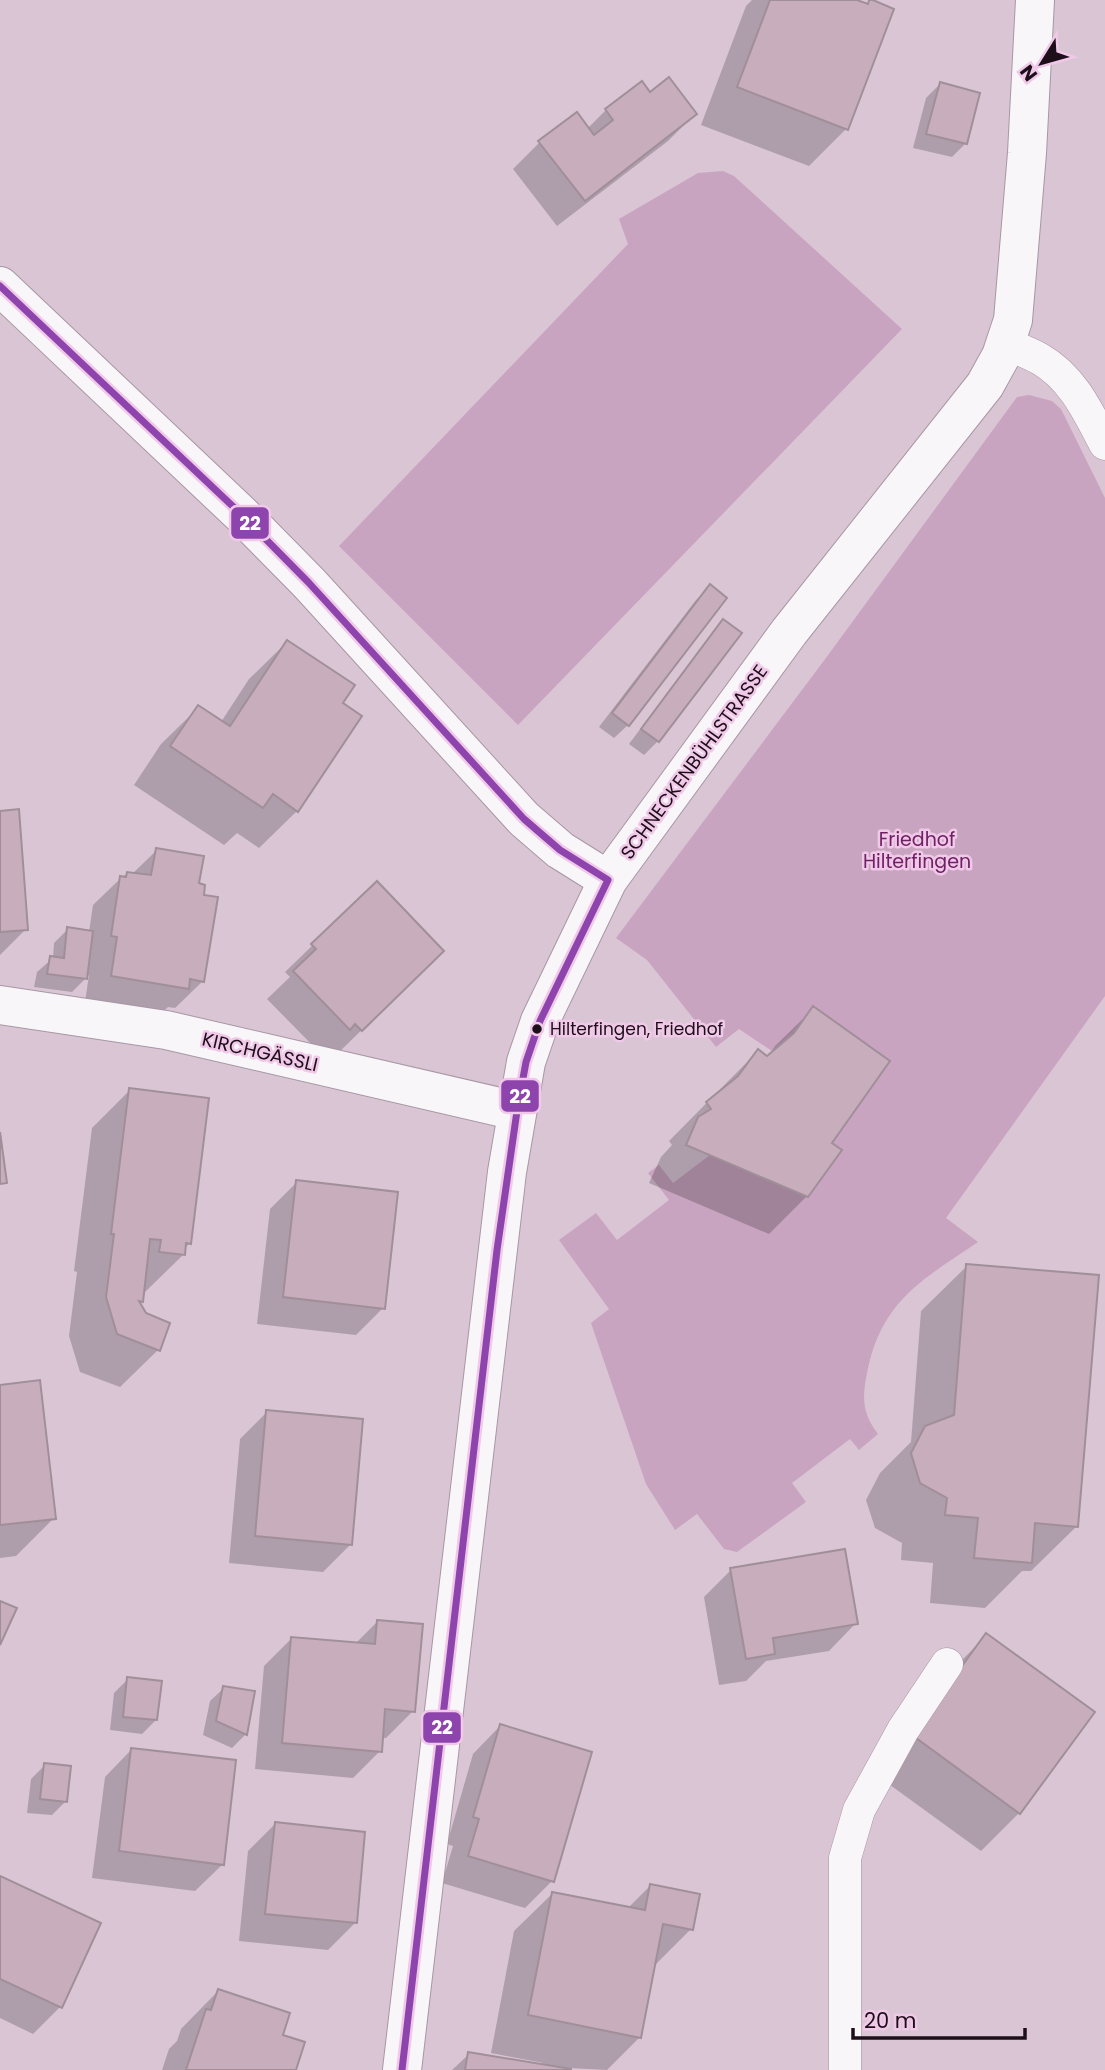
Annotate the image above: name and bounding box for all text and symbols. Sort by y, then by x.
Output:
north arrow [1007,28,1077,98]
text: N [1014,59,1044,87]
line badge: 22 [230,506,270,540]
text: 22 [239,510,261,537]
street label: SCHNECKENBÜHLSTRASSE [614,659,774,865]
park label: Friedhof Hilterfingen [863,826,971,875]
place label: Hilterfingen, Friedhof [550,1017,724,1041]
marker: Hilterfingen, Friedhof [530,1022,544,1036]
street label: KIRCHGÄSSLI [199,1026,321,1078]
line badge: 22 [500,1079,540,1113]
text: 22 [509,1083,531,1110]
line badge: 22 [422,1711,462,1744]
text: 22 [431,1714,453,1741]
scale bar [853,1996,1024,2040]
text: 20 m [864,2006,917,2035]

